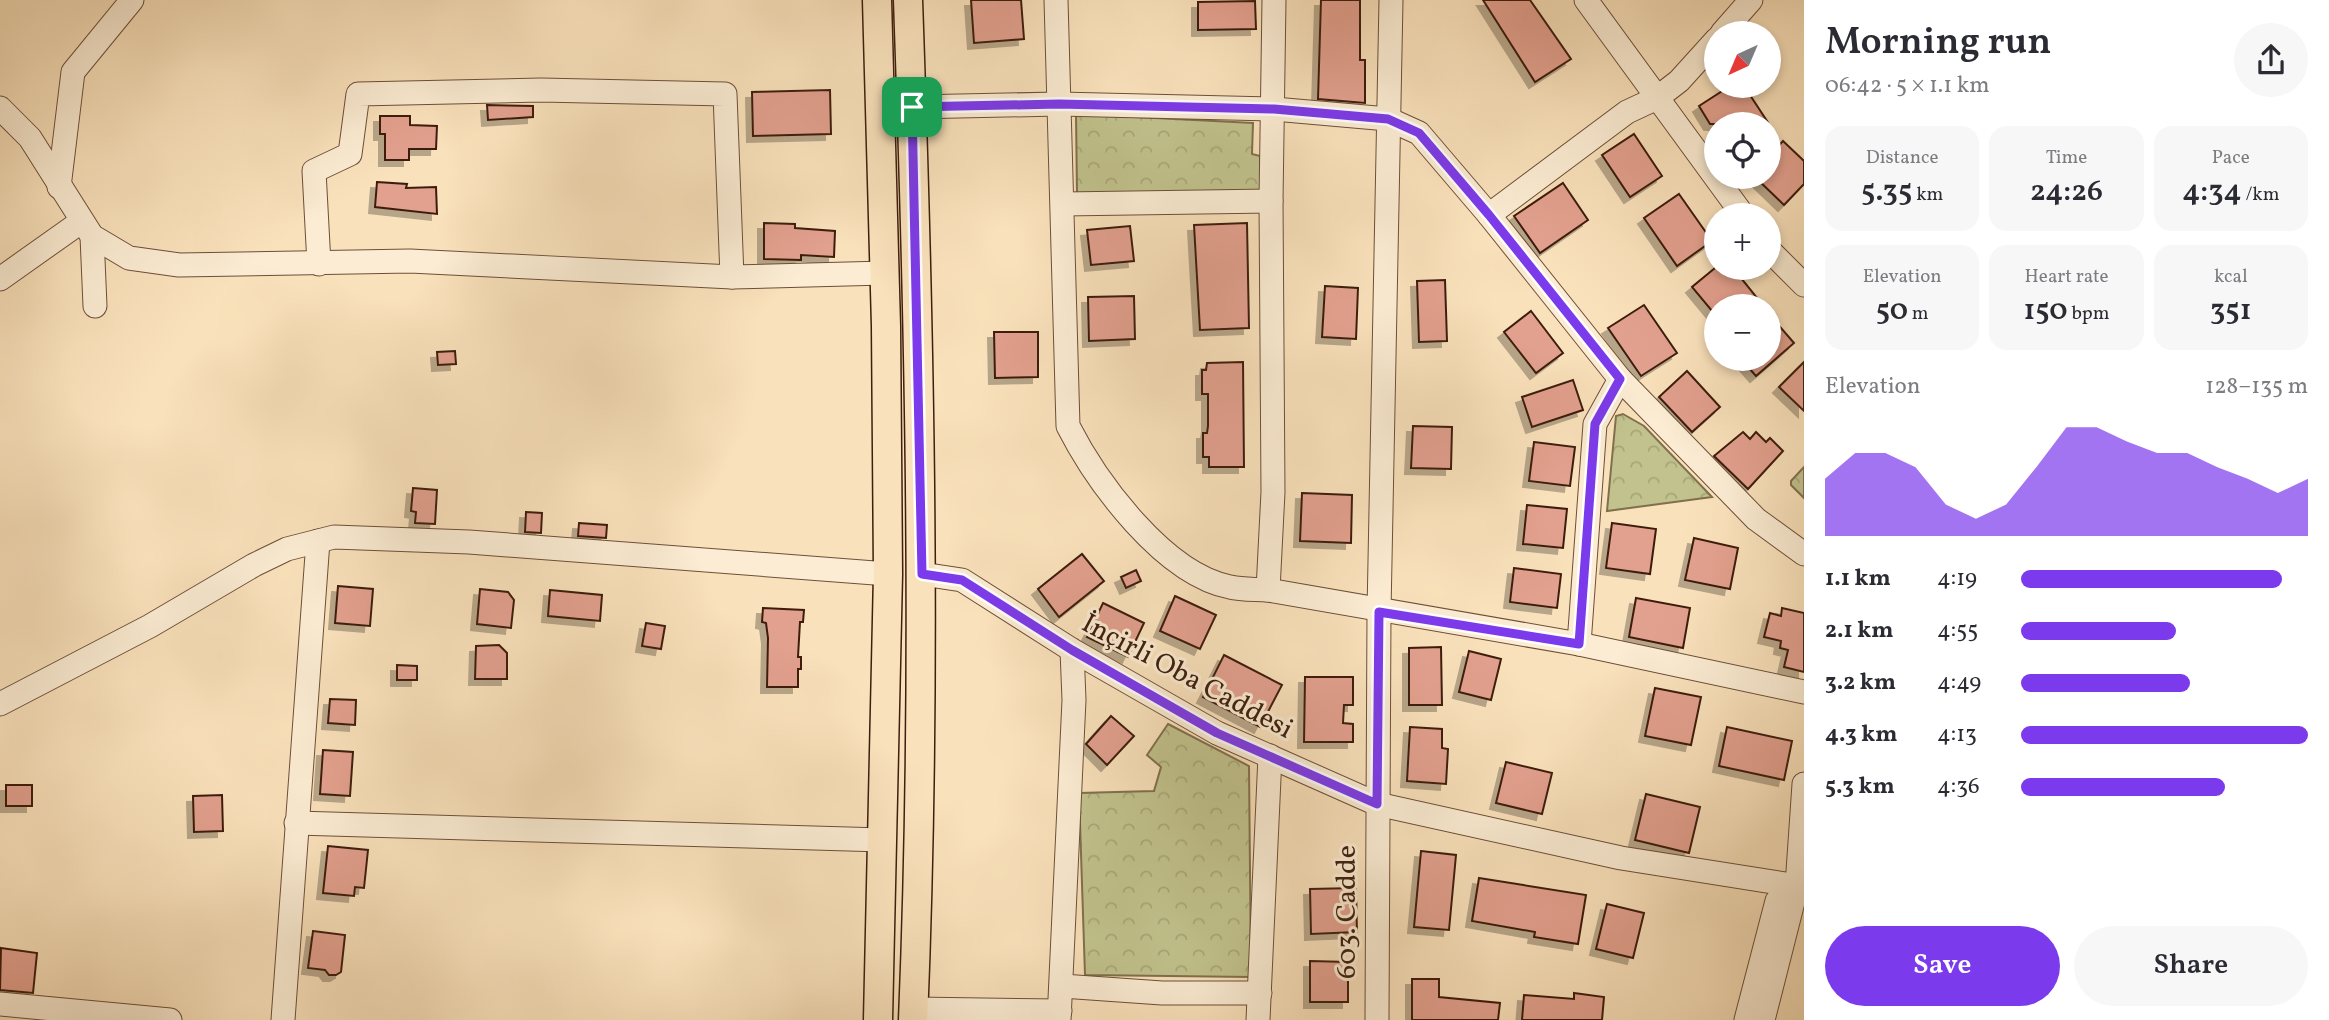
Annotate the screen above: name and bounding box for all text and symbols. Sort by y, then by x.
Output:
text: Morning run [1825,17,2051,70]
north arrow [1704,21,1782,98]
map controls [1704,21,1781,371]
button: share [2234,23,2308,97]
text: 06:42 · 5 × 1.1 km [1825,70,1990,102]
pin [882,77,942,137]
icon: arrive [893,88,931,126]
button: locate [1704,112,1781,189]
text: Distance [1866,145,1939,171]
text: Time [2046,145,2087,171]
text: Pace [2212,145,2250,171]
text: 5.35 [1861,171,1912,213]
text: 24:26 [2030,171,2103,213]
text: 4:34 [2182,171,2242,213]
text: km [1912,182,1943,208]
text: /km [2242,182,2280,208]
button: + [1704,203,1781,280]
text: Elevation [1863,264,1942,290]
text: Heart rate [2025,264,2108,290]
text: kcal [2214,264,2248,290]
text: 50 [1876,290,1908,332]
text: 150 [2023,290,2068,332]
text: 351 [2210,290,2252,332]
button: − [1704,294,1781,371]
text: m [1908,301,1929,327]
text: bpm [2068,301,2110,327]
text: Elevation [1825,371,1921,403]
text: 128–135 m [2205,371,2308,403]
text: 1.1 km [1825,563,1891,595]
text: 4:19 [1937,563,1977,595]
street label: İnçirli Oba Caddesi [1074,605,1300,749]
text: 2.1 km [1825,615,1894,647]
text: 4:55 [1937,615,1978,647]
text: 3.2 km [1825,667,1896,699]
text: 4:49 [1937,667,1981,699]
text: 4.3 km [1825,719,1898,751]
text: 4:13 [1937,719,1977,751]
text: 5.3 km [1825,771,1895,803]
text: 4:36 [1937,771,1980,803]
street label: 603. Cadde [1328,845,1367,979]
button: Save [1825,926,2060,1006]
button: Share [2074,926,2308,1006]

